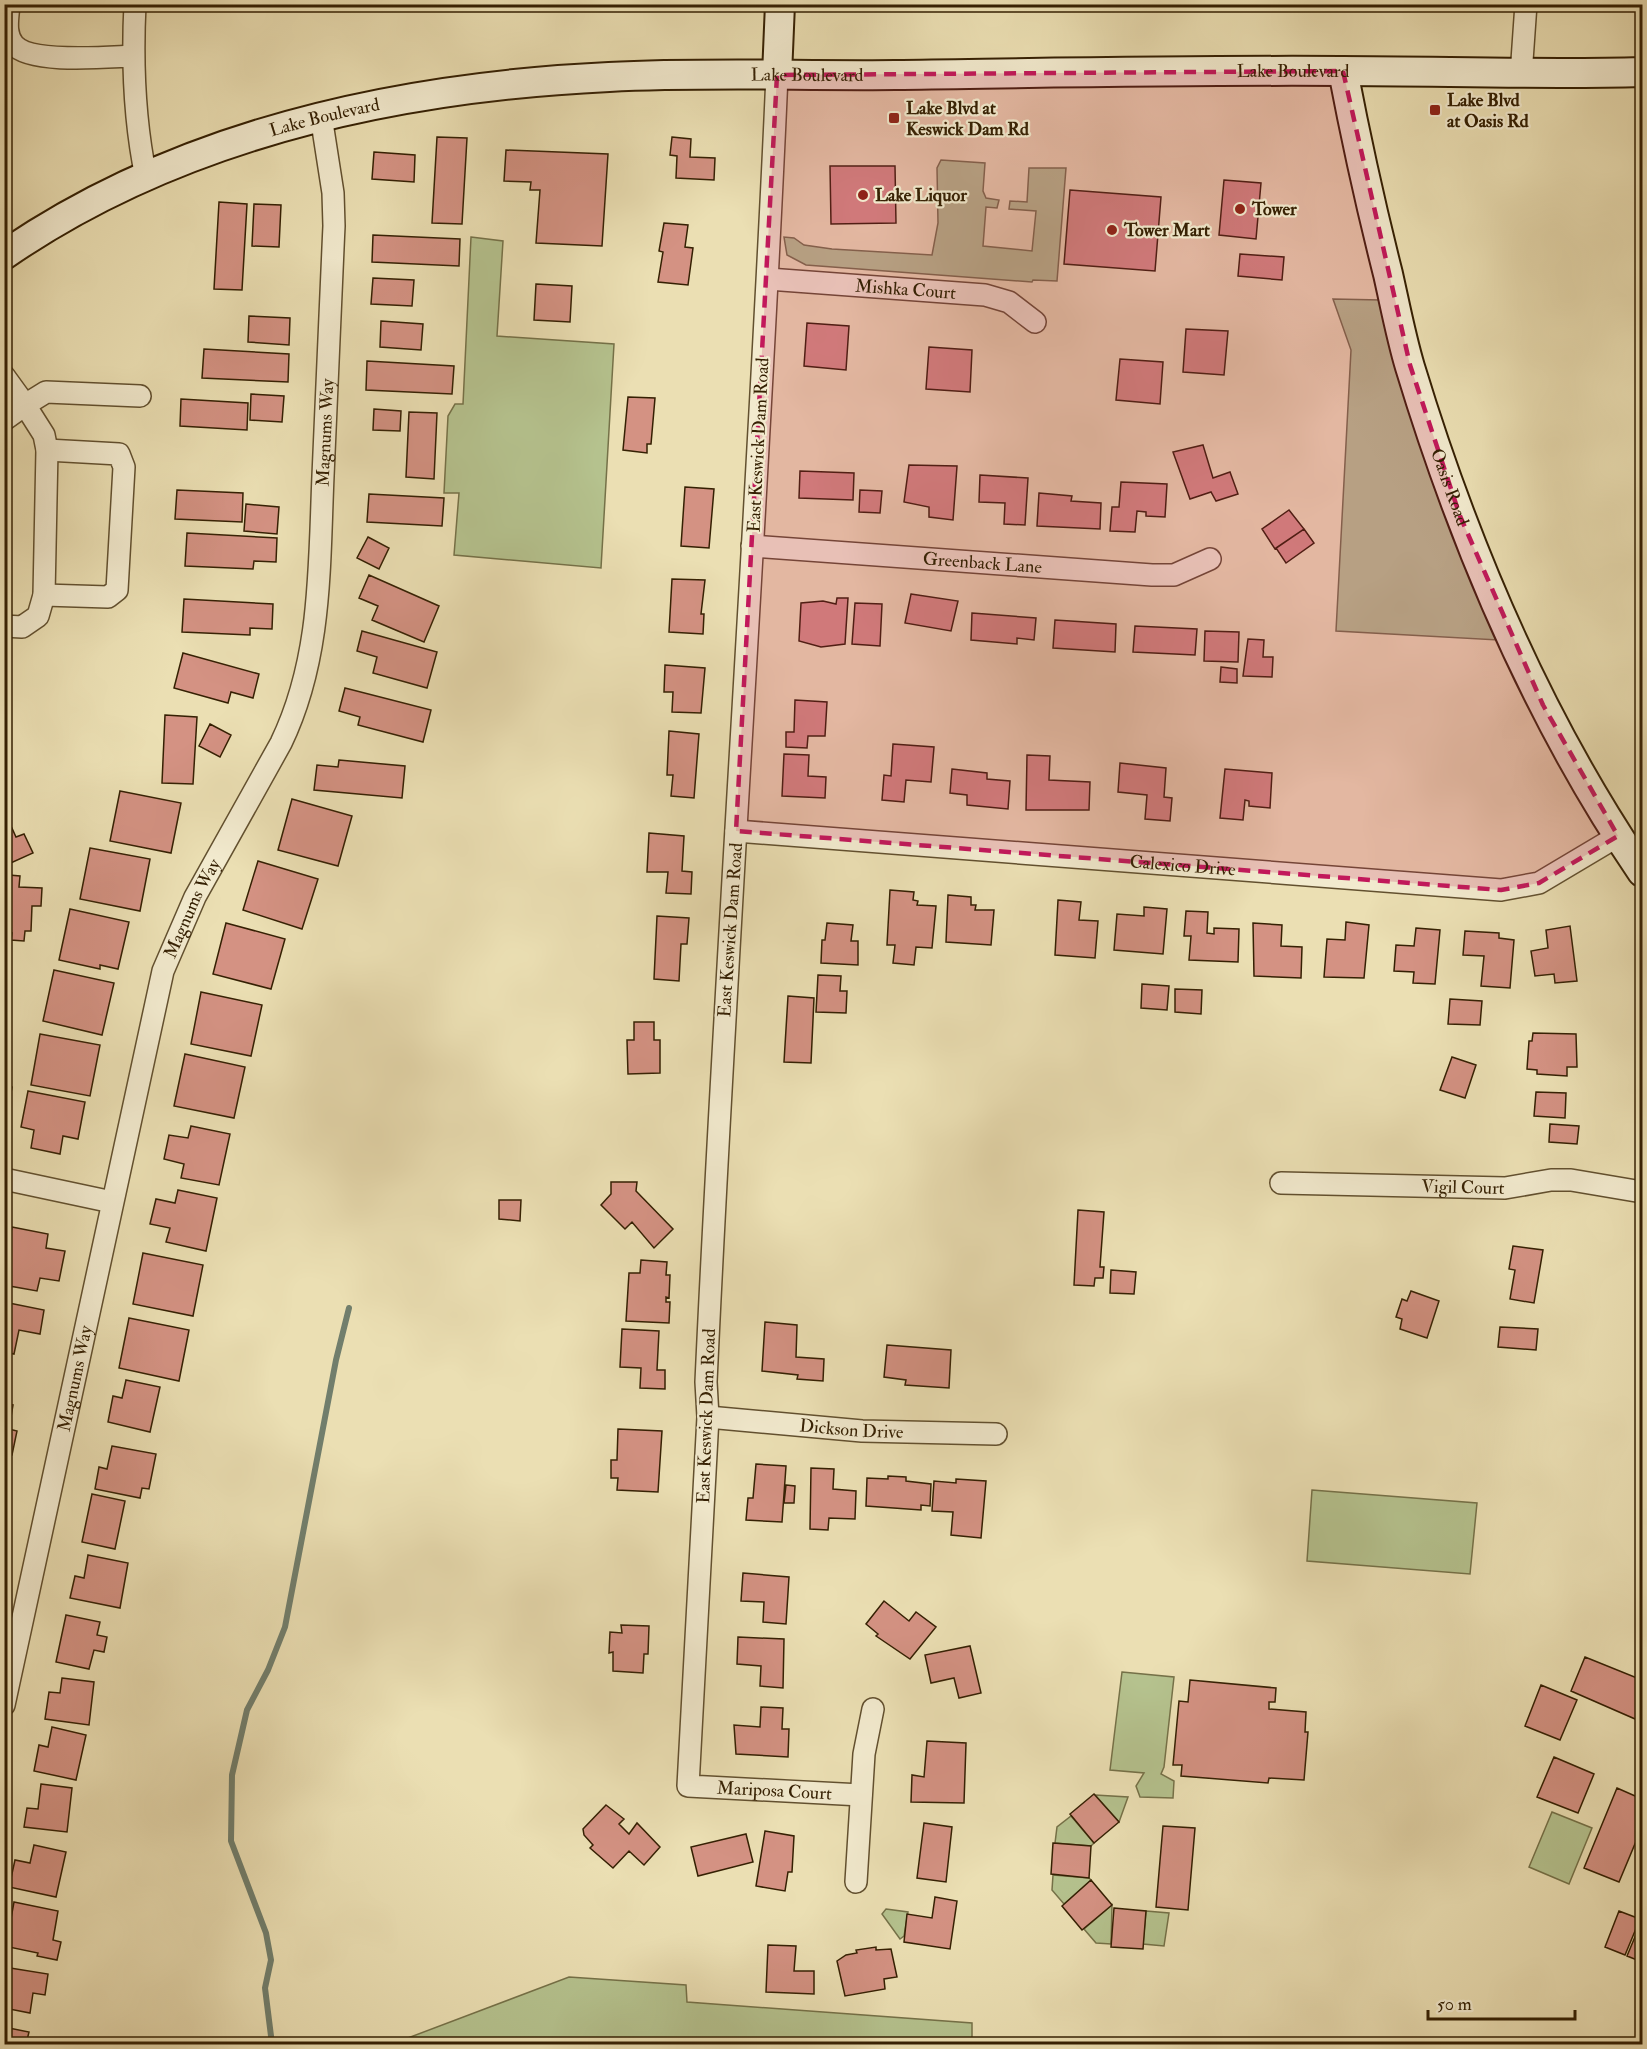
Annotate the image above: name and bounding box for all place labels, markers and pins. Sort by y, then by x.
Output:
place label: Lake Blvd at Oasis Rd [1447,89,1529,133]
place label: Lake Blvd at Keswick Dam Rd [906,97,1029,141]
marker: Lake Blvd at Oasis Rd [1428,103,1442,117]
marker: Lake Blvd at Keswick Dam Rd [887,111,901,125]
place label: Lake Liquor [875,184,967,207]
marker: Lake Liquor [856,188,870,202]
place label: Tower [1251,198,1297,221]
marker: Tower [1233,202,1247,216]
place label: Tower Mart [1123,219,1210,242]
marker: Tower Mart [1105,223,1119,237]

